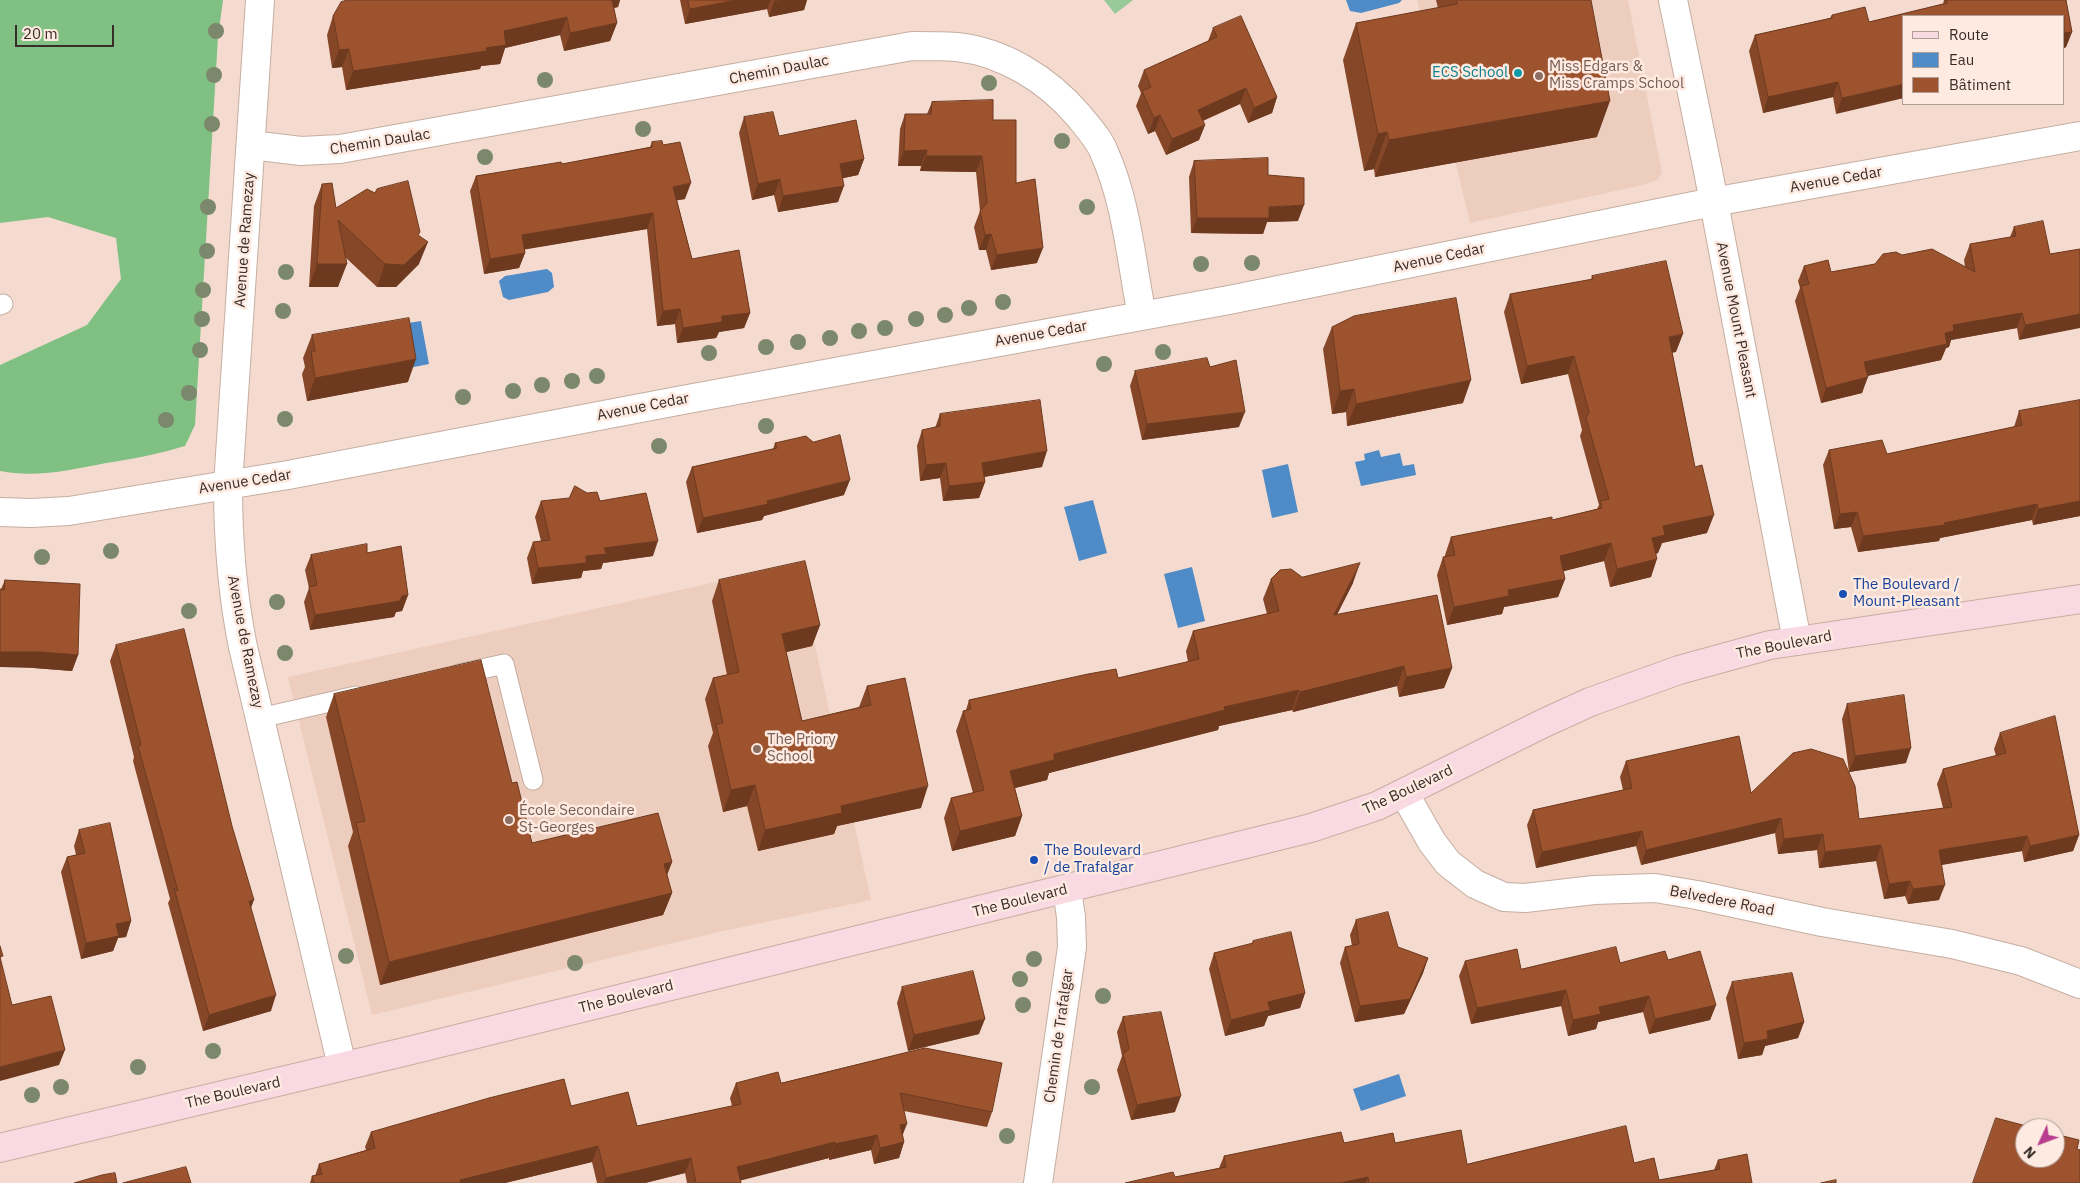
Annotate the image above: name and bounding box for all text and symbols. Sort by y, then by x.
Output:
scale bar [18,15,116,47]
legend [1902,15,2065,105]
text: 20 m [23,24,58,43]
text: Route [1949,25,1989,44]
text: Eau [1949,50,1974,69]
street label: Chemin Daulac [728,52,830,88]
place label: Miss Edgars & Miss Cramps School [1549,58,1684,93]
place label: ECS School [1432,64,1508,82]
marker: ECS School [1512,67,1524,79]
marker: Miss Edgars & Miss Cramps School [1533,70,1545,82]
text: Bâtiment [1949,75,2011,94]
street label: Chemin Daulac [329,125,431,159]
street label: Avenue Cedar [1788,163,1884,197]
street label: Avenue de Ramezay [231,172,259,308]
street label: Avenue Cedar [1391,239,1487,277]
street label: Avenue Mount Pleasant [1712,240,1760,400]
street label: Avenue Cedar [993,317,1089,351]
street label: Avenue Cedar [595,389,691,425]
street label: Avenue Cedar [197,466,293,498]
street label: Avenue de Ramezay [223,574,267,710]
place label: The Boulevard / Mount-Pleasant [1853,576,1960,611]
marker: The Boulevard / Mount-Pleasant [1837,588,1849,600]
street label: The Boulevard [1735,627,1833,663]
place label: The Priory School [767,731,836,766]
marker: The Priory School [751,743,763,755]
street label: The Boulevard [1360,761,1456,819]
place label: École Secondaire St-Georges [519,802,635,837]
marker: École Secondaire St-Georges [503,814,515,826]
place label: The Boulevard / de Trafalgar [1044,842,1141,877]
marker: The Boulevard / de Trafalgar [1028,854,1040,866]
street label: The Boulevard [971,881,1069,921]
street label: Belvedere Road [1668,882,1776,920]
street label: Chemin de Trafalgar [1041,968,1077,1104]
street label: The Boulevard [577,977,675,1017]
street label: The Boulevard [184,1073,282,1113]
north arrow [2015,1118,2065,1168]
text: N [2020,1143,2040,1162]

